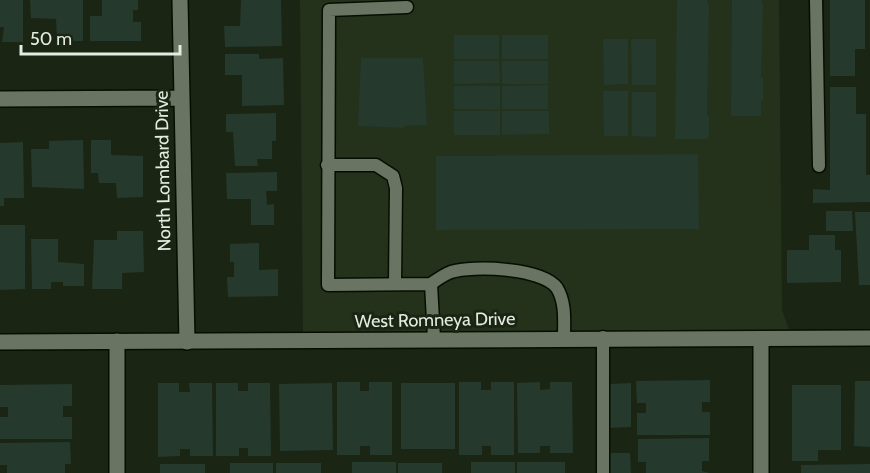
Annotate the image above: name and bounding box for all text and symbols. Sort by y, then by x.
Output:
scale bar [21,18,180,56]
text: 50 m [30,28,72,50]
street label: North Lombard Drive [151,90,175,252]
street label: West Romneya Drive [355,308,515,332]

